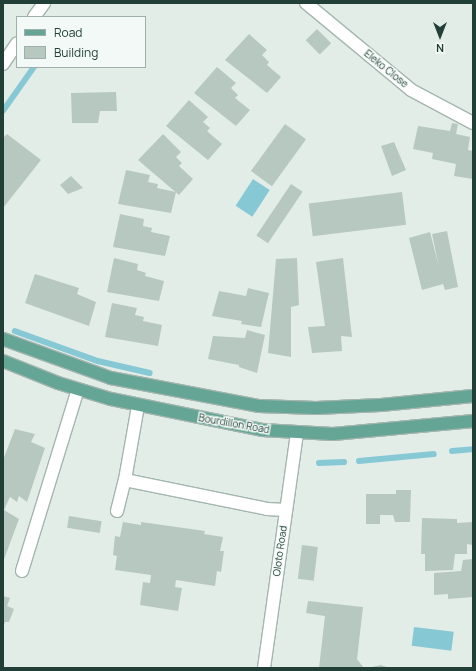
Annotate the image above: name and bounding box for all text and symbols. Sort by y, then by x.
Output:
legend [16,16,146,68]
north arrow [420,16,460,56]
text: Road [54,24,82,41]
text: N [436,41,444,56]
text: Building [54,44,98,61]
street label: Eleko Close [362,48,410,90]
street label: Bourdillon Road [198,412,270,436]
street label: Oloto Road [271,525,289,577]

